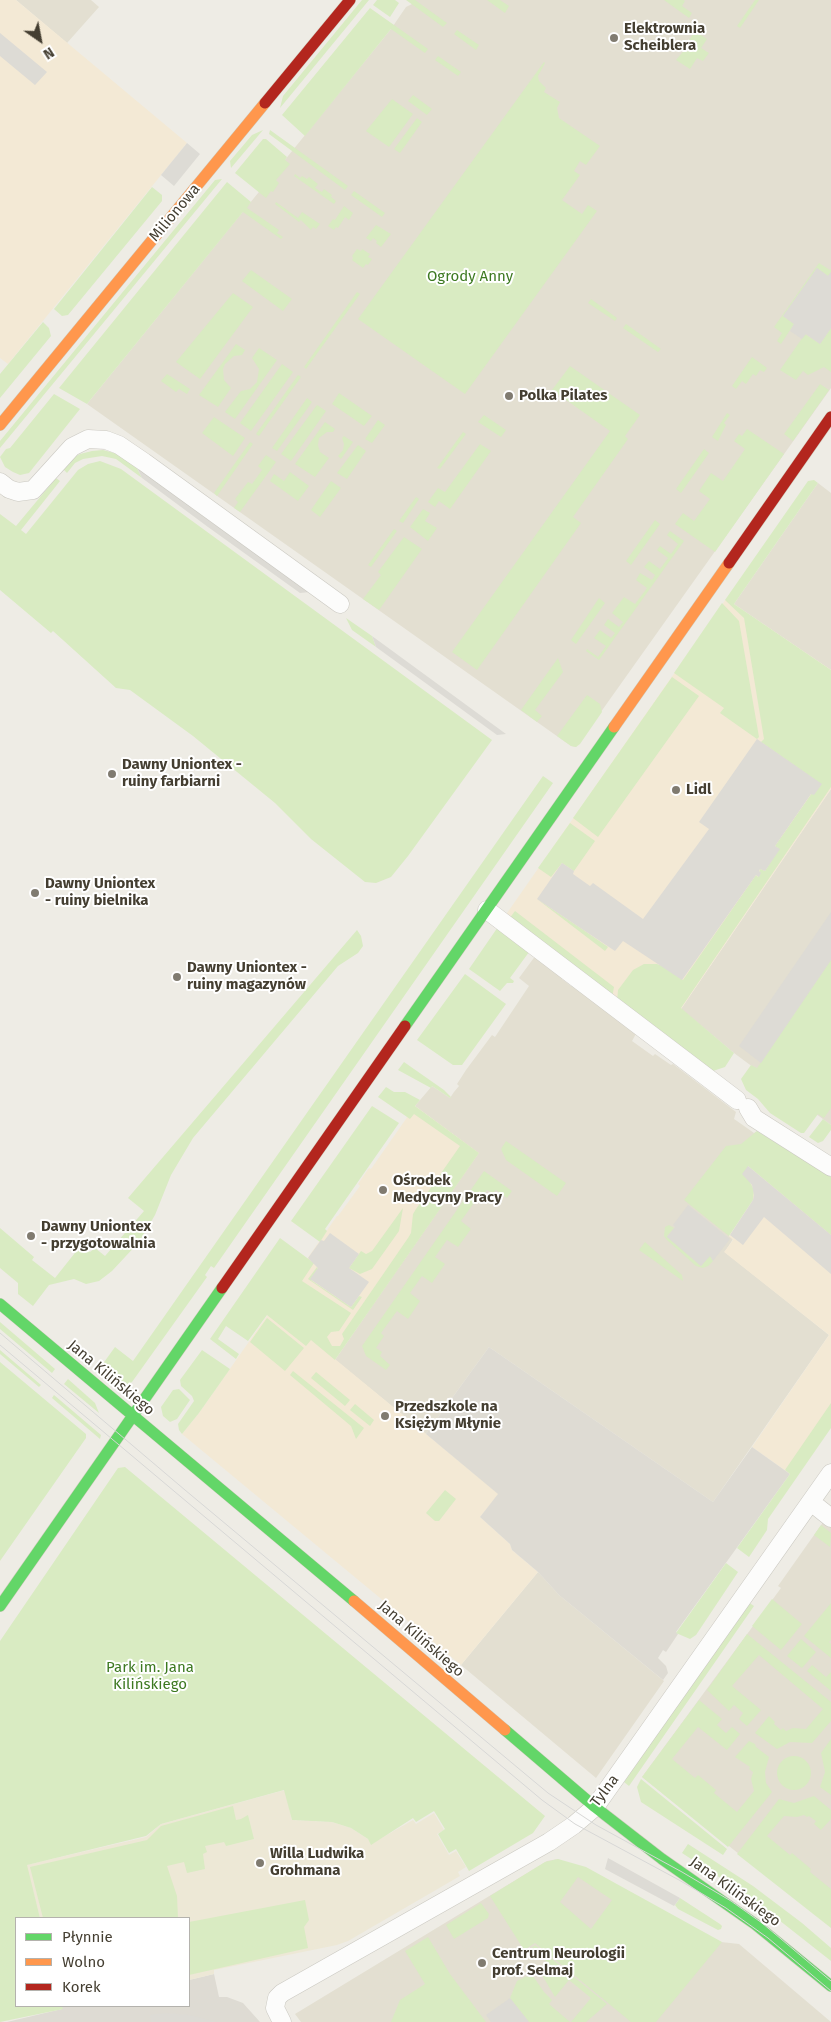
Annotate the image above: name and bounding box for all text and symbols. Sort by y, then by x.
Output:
north arrow [15,15,65,65]
place label: Elektrownia Scheiblera [624,20,705,55]
marker: Elektrownia Scheiblera [608,32,620,44]
text: N [40,43,57,63]
street label: Milionowa [146,181,204,245]
park label: Ogrody Anny [427,268,513,286]
place label: Polka Pilates [519,387,607,405]
marker: Polka Pilates [503,390,515,402]
place label: Dawny Uniontex - ruiny farbiarni [122,756,242,791]
marker: Dawny Uniontex - ruiny farbiarni [106,768,118,780]
place label: Lidl [686,781,711,799]
marker: Lidl [670,784,682,796]
place label: Dawny Uniontex - ruiny bielnika [45,875,155,910]
marker: Dawny Uniontex - ruiny bielnika [29,887,41,899]
place label: Dawny Uniontex - ruiny magazynów [187,959,307,994]
marker: Dawny Uniontex - ruiny magazynów [171,971,183,983]
place label: Ośrodek Medycyny Pracy [393,1172,502,1207]
marker: Ośrodek Medycyny Pracy [377,1184,389,1196]
place label: Dawny Uniontex - przygotowalnia [41,1218,156,1253]
marker: Dawny Uniontex - przygotowalnia [25,1230,37,1242]
street label: Jana Kilińskiego [64,1337,158,1419]
place label: Przedszkole na Księżym Młynie [395,1398,501,1433]
marker: Przedszkole na Księżym Młynie [379,1410,391,1422]
street label: Jana Kilińskiego [375,1597,467,1681]
park label: Park im. Jana Kilińskiego [106,1659,194,1694]
street label: Tylna [587,1771,623,1811]
place label: Willa Ludwika Grohmana [270,1845,364,1880]
street label: Jana Kilińskiego [686,1853,784,1931]
marker: Willa Ludwika Grohmana [254,1857,266,1869]
legend [15,1917,190,2007]
text: Płynnie [62,1928,113,1946]
place label: Centrum Neurologii prof. Selmaj [492,1945,625,1980]
text: Wolno [62,1953,105,1971]
marker: Centrum Neurologii prof. Selmaj [476,1957,488,1969]
text: Korek [62,1978,101,1996]

